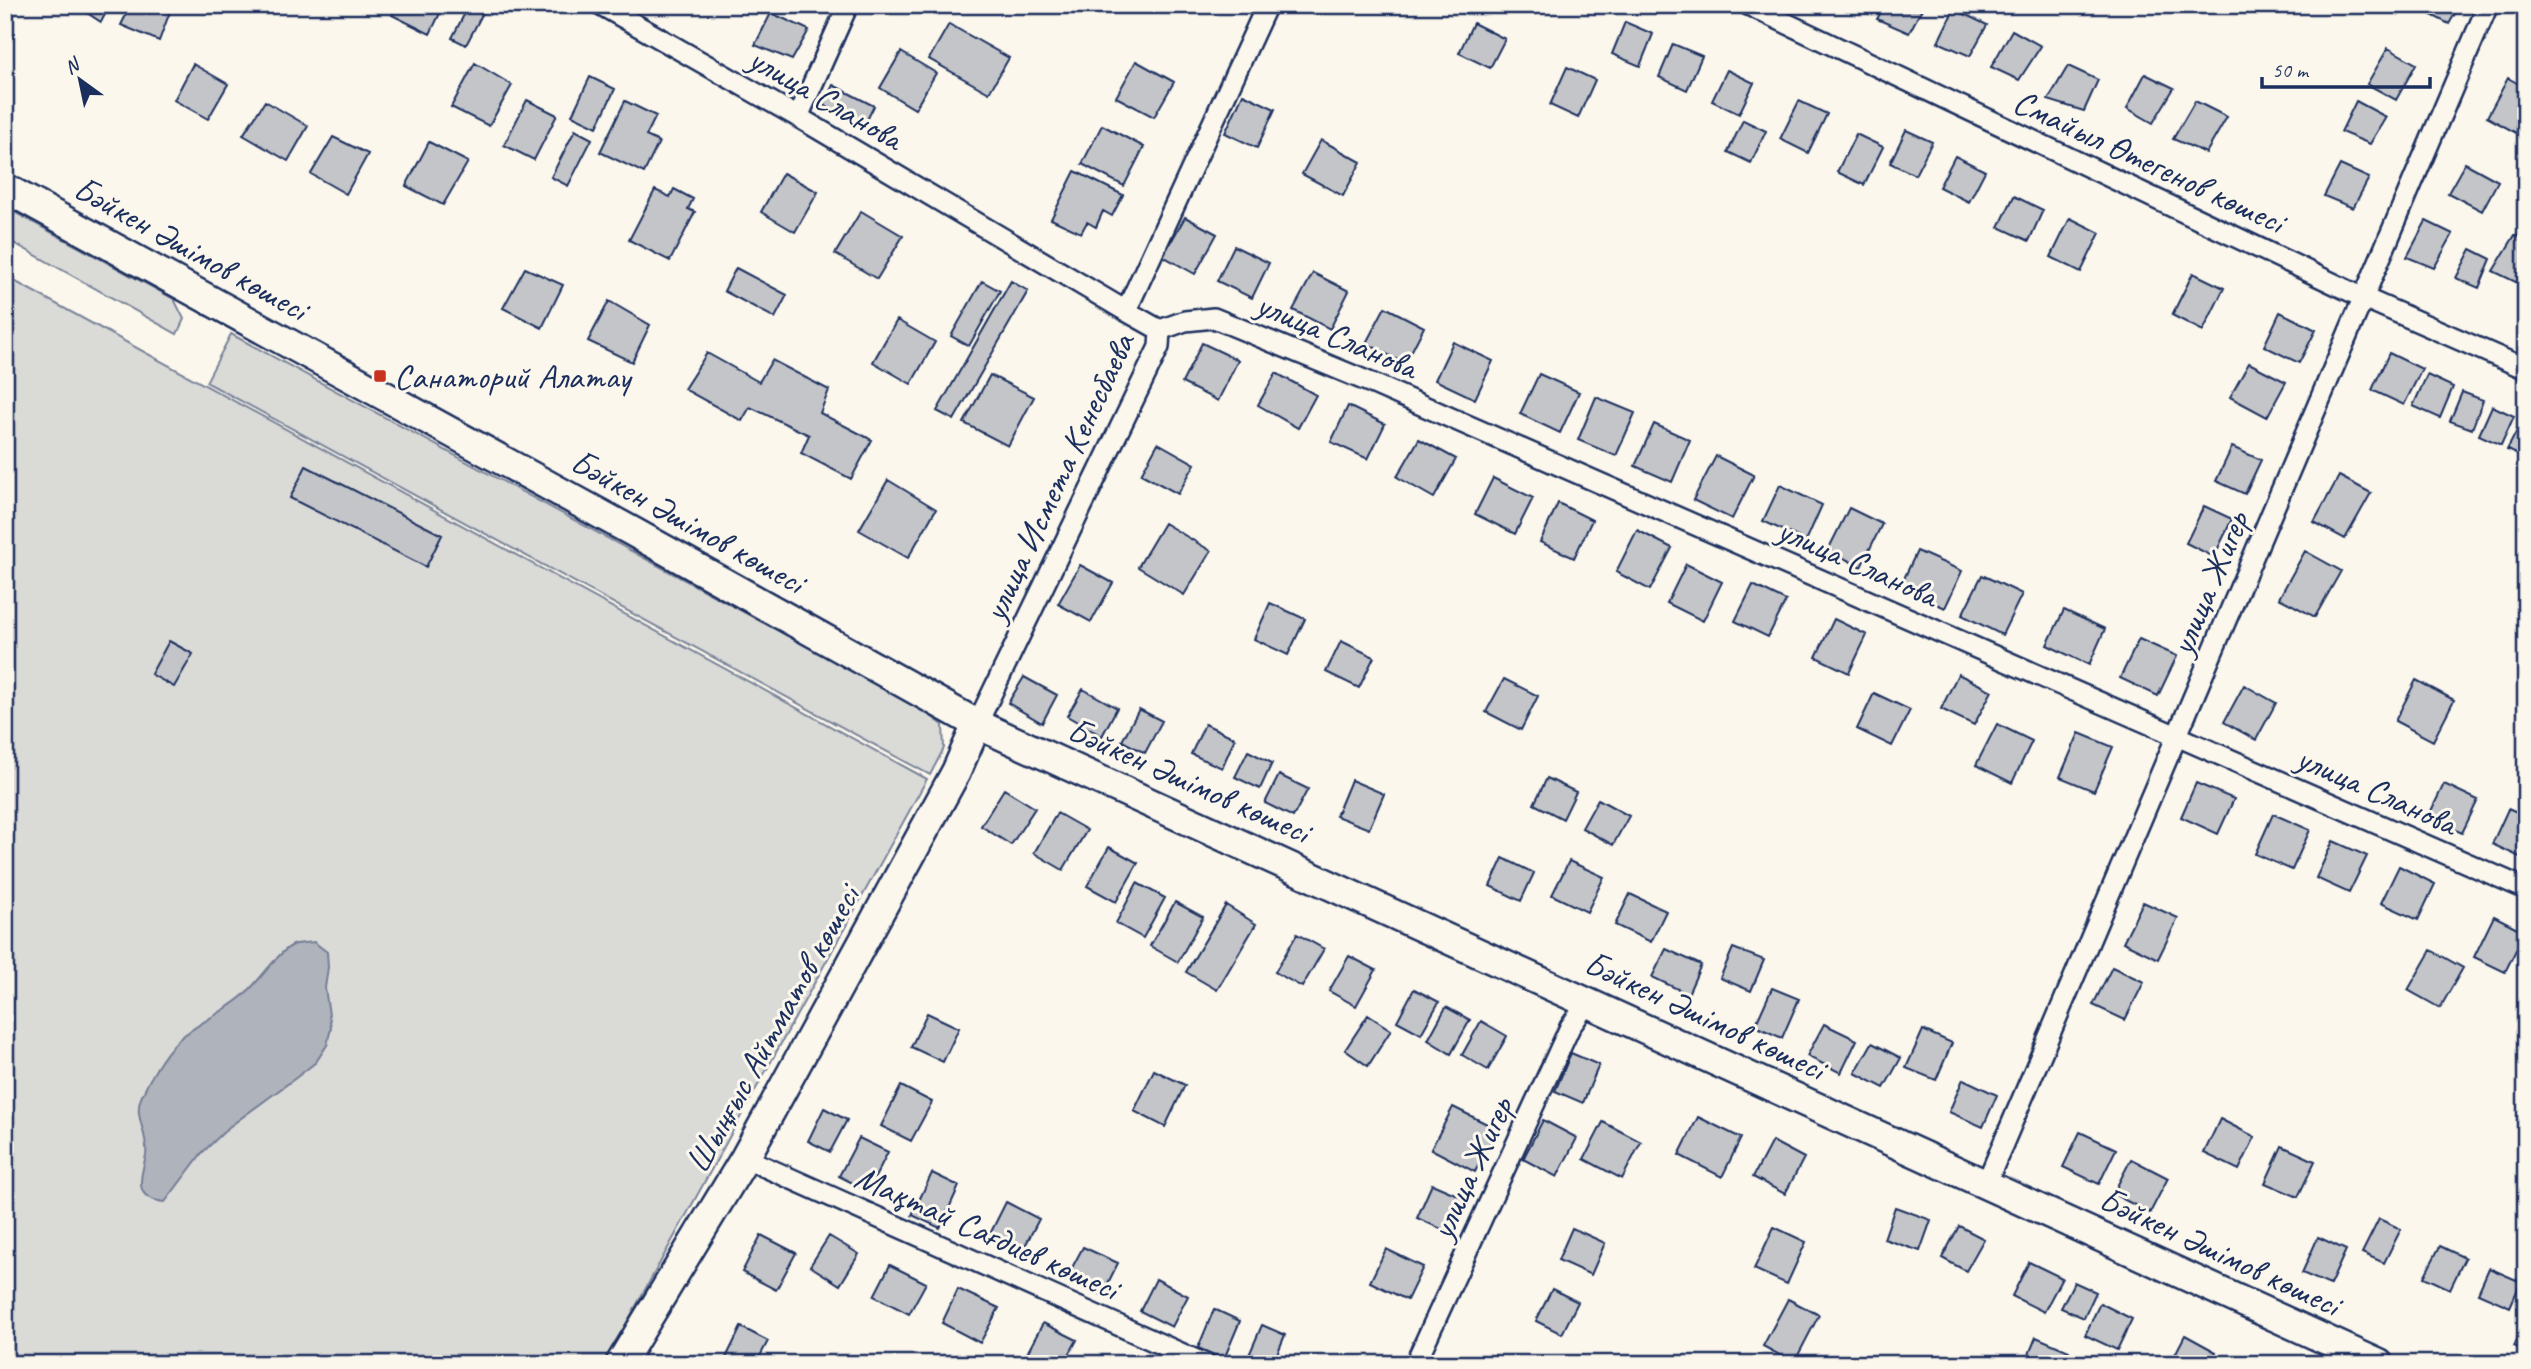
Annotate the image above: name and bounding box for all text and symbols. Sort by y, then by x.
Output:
street label: улица Сланова [739,35,913,162]
north arrow [46,46,116,116]
scale bar [2262,46,2430,90]
text: N [60,52,85,80]
text: 50 m [2272,57,2310,83]
street label: Смайыл Өтегенов көшесі [2006,79,2296,246]
street label: Бәйкен Әшімов көшесі [66,166,319,333]
street label: улица Сланова [1248,281,1426,390]
street label: улица Исмета Кенесбаева [971,324,1146,630]
place label: Санаторий Алатау [394,354,633,399]
marker: Санаторий Алатау [372,368,388,384]
street label: Бәйкен Әшімов көшесі [563,439,816,606]
street label: улица Жигер [2158,503,2260,663]
street label: улица Сланова [1769,506,1947,619]
street label: Бәйкен Әшімов көшесі [1061,707,1321,856]
street label: улица Сланова [2288,734,2466,847]
street label: Шыңғыс Айтматов көшесі [675,874,872,1181]
street label: Бәйкен Әшімов көшесі [1577,940,1836,1093]
street label: улица Жигер [1418,1089,1525,1248]
street label: Мақтай Сағдиев көшесі [848,1154,1130,1313]
street label: Бәйкен Әшімов көшесі [2092,1176,2351,1329]

